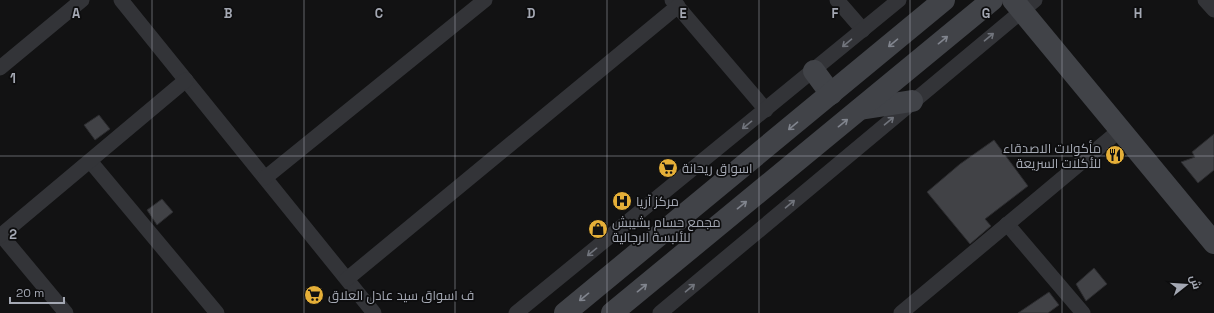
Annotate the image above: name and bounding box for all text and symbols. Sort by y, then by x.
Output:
text: A [72,5,81,22]
text: B [224,5,233,22]
text: C [375,5,383,22]
text: D [527,5,536,22]
text: E [679,5,687,22]
text: F [832,5,839,22]
text: G [982,5,990,22]
text: H [1134,5,1142,22]
one-way arrow [984,33,994,42]
one-way arrow [938,36,949,45]
one-way arrow [842,38,853,47]
one-way arrow [887,38,898,47]
text: 1 [10,70,16,87]
one-way arrow [884,116,894,125]
one-way arrow [837,118,848,127]
one-way arrow [742,121,752,130]
one-way arrow [787,121,798,130]
place label: مأكولات الاصدقاء للأكلات السريعة [1003,140,1101,172]
restaurant icon: مأكولات الاصدقاء للأكلات السريعة [1104,144,1126,166]
supermarket icon: اسواق ريحانة [657,157,679,179]
place label: اسواق ريحانة [682,160,752,177]
hospital icon: مركز آريا [611,190,633,212]
place label: مركز آريا [636,193,679,210]
one-way arrow [784,200,795,209]
one-way arrow [737,201,748,210]
place label: مجمع حسام بشيبش للألبسة الرجالية [612,214,721,246]
shop icon: مجمع حسام بشيبش للألبسة الرجالية [587,218,609,240]
text: 2 [9,226,17,243]
one-way arrow [586,247,597,256]
north arrow [1166,265,1206,305]
text: ش [1187,273,1204,291]
scale bar [10,279,64,305]
one-way arrow [637,283,647,292]
one-way arrow [685,283,695,292]
supermarket icon: ف اسواق سيد عادل العلاق [303,284,325,306]
text: 20 m [16,285,44,301]
place label: ف اسواق سيد عادل العلاق [328,287,475,304]
one-way arrow [579,293,590,302]

